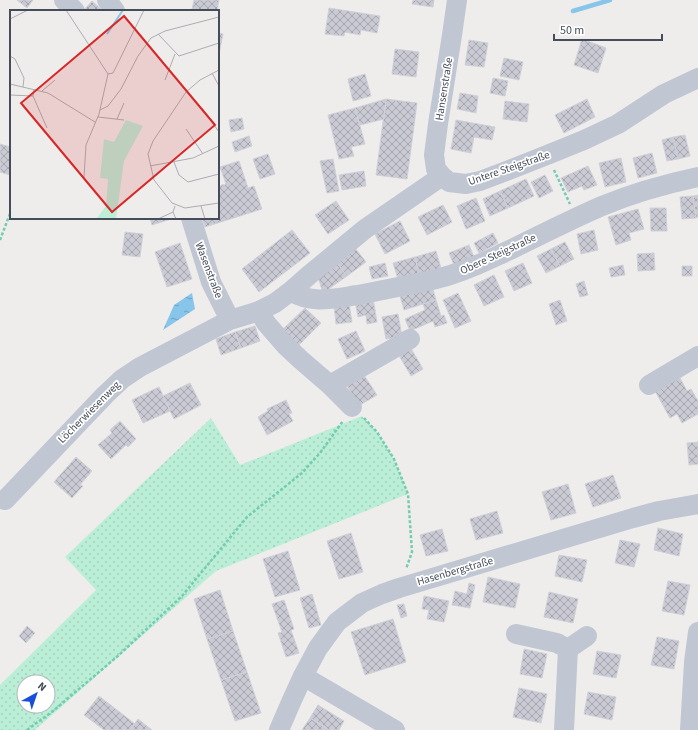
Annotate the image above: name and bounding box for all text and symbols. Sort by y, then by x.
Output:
inset map [10,10,219,219]
scale bar [554,16,662,42]
text: 50 m [560,22,584,39]
street label: Hansenstraße [432,56,456,122]
street label: Untere Steigstraße [466,147,552,189]
street label: Obere Steigstraße [458,230,539,278]
street label: Wasenstraße [191,240,227,301]
street label: Löcherwiesenweg [55,377,124,446]
street label: Hasenbergstraße [415,553,495,589]
north arrow [16,674,56,714]
text: N [34,679,50,695]

